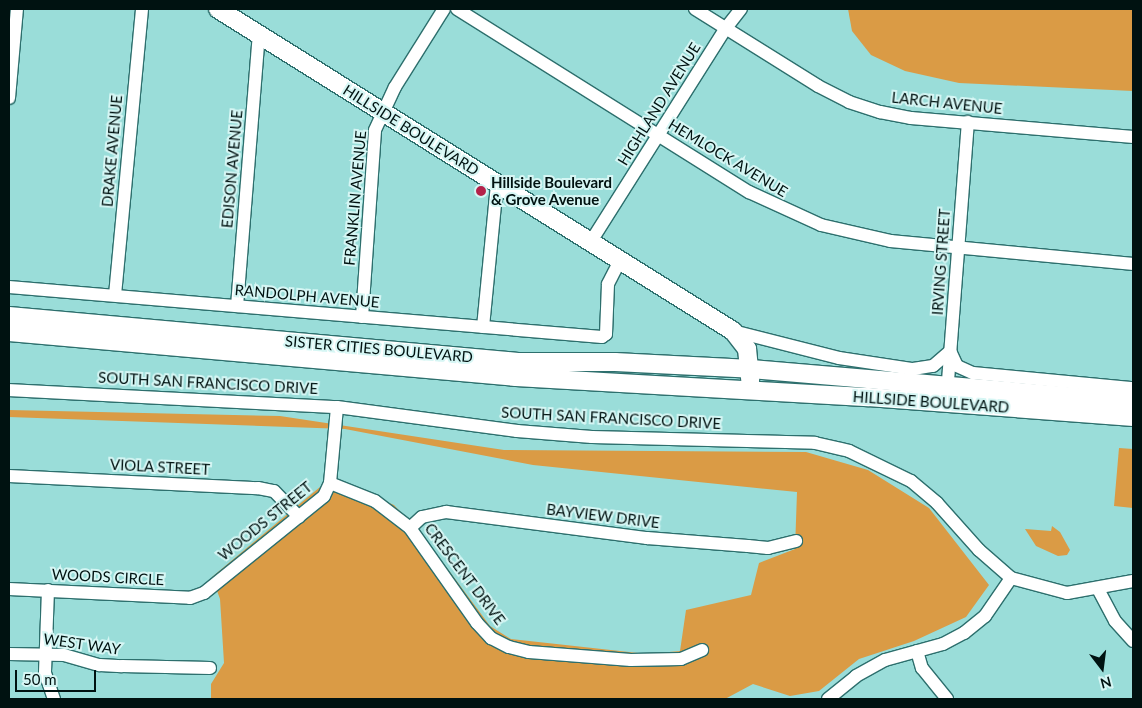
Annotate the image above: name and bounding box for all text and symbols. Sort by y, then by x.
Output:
street label: HIGHLAND AVENUE [614,39,704,169]
street label: HILLSIDE BOULEVARD [340,81,482,179]
street label: LARCH AVENUE [890,88,1004,118]
street label: DRAKE AVENUE [98,94,126,208]
street label: EDISON AVENUE [218,109,246,229]
street label: HEMLOCK AVENUE [665,115,791,201]
street label: FRANKLIN AVENUE [340,130,370,266]
place label: Hillside Boulevard & Grove Avenue [491,173,612,208]
marker: Hillside Boulevard & Grove Avenue [475,185,487,197]
street label: IRVING STREET [928,208,954,316]
street label: RANDOLPH AVENUE [234,281,380,311]
street label: SISTER CITIES BOULEVARD [284,332,474,366]
street label: SOUTH SAN FRANCISCO DRIVE [98,368,318,398]
street label: HILLSIDE BOULEVARD [852,388,1010,416]
street label: SOUTH SAN FRANCISCO DRIVE [501,403,721,433]
street label: VIOLA STREET [109,455,211,479]
street label: WOODS STREET [215,478,315,564]
street label: BAYVIEW DRIVE [545,500,661,532]
street label: CRESCENT DRIVE [421,520,509,628]
street label: WOODS CIRCLE [51,565,165,589]
street label: WEST WAY [42,630,122,658]
north arrow [1077,643,1127,693]
scale bar [18,660,99,692]
text: 50 m [23,670,57,688]
text: N [1099,673,1113,693]

